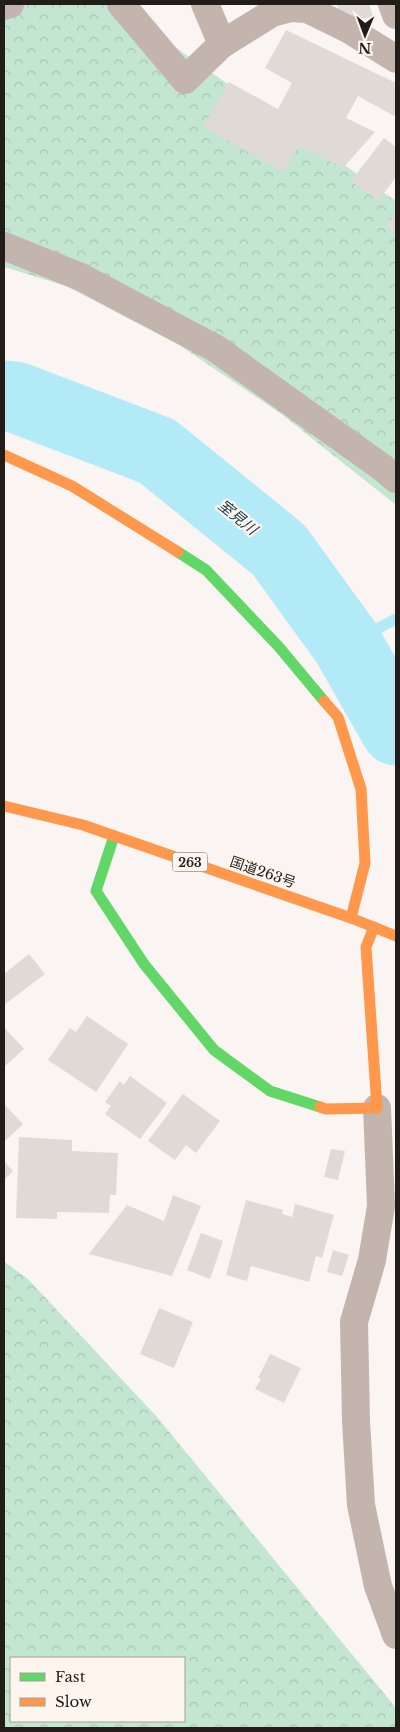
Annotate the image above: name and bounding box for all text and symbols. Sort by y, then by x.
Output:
north arrow [340,10,390,60]
text: N [358,39,372,57]
water label: 室見川 [215,495,263,540]
road number: 263 [172,852,208,872]
street label: 国道263号 [228,852,298,892]
legend [10,1657,185,1722]
text: Fast [55,1667,86,1686]
text: Slow [55,1692,92,1711]

